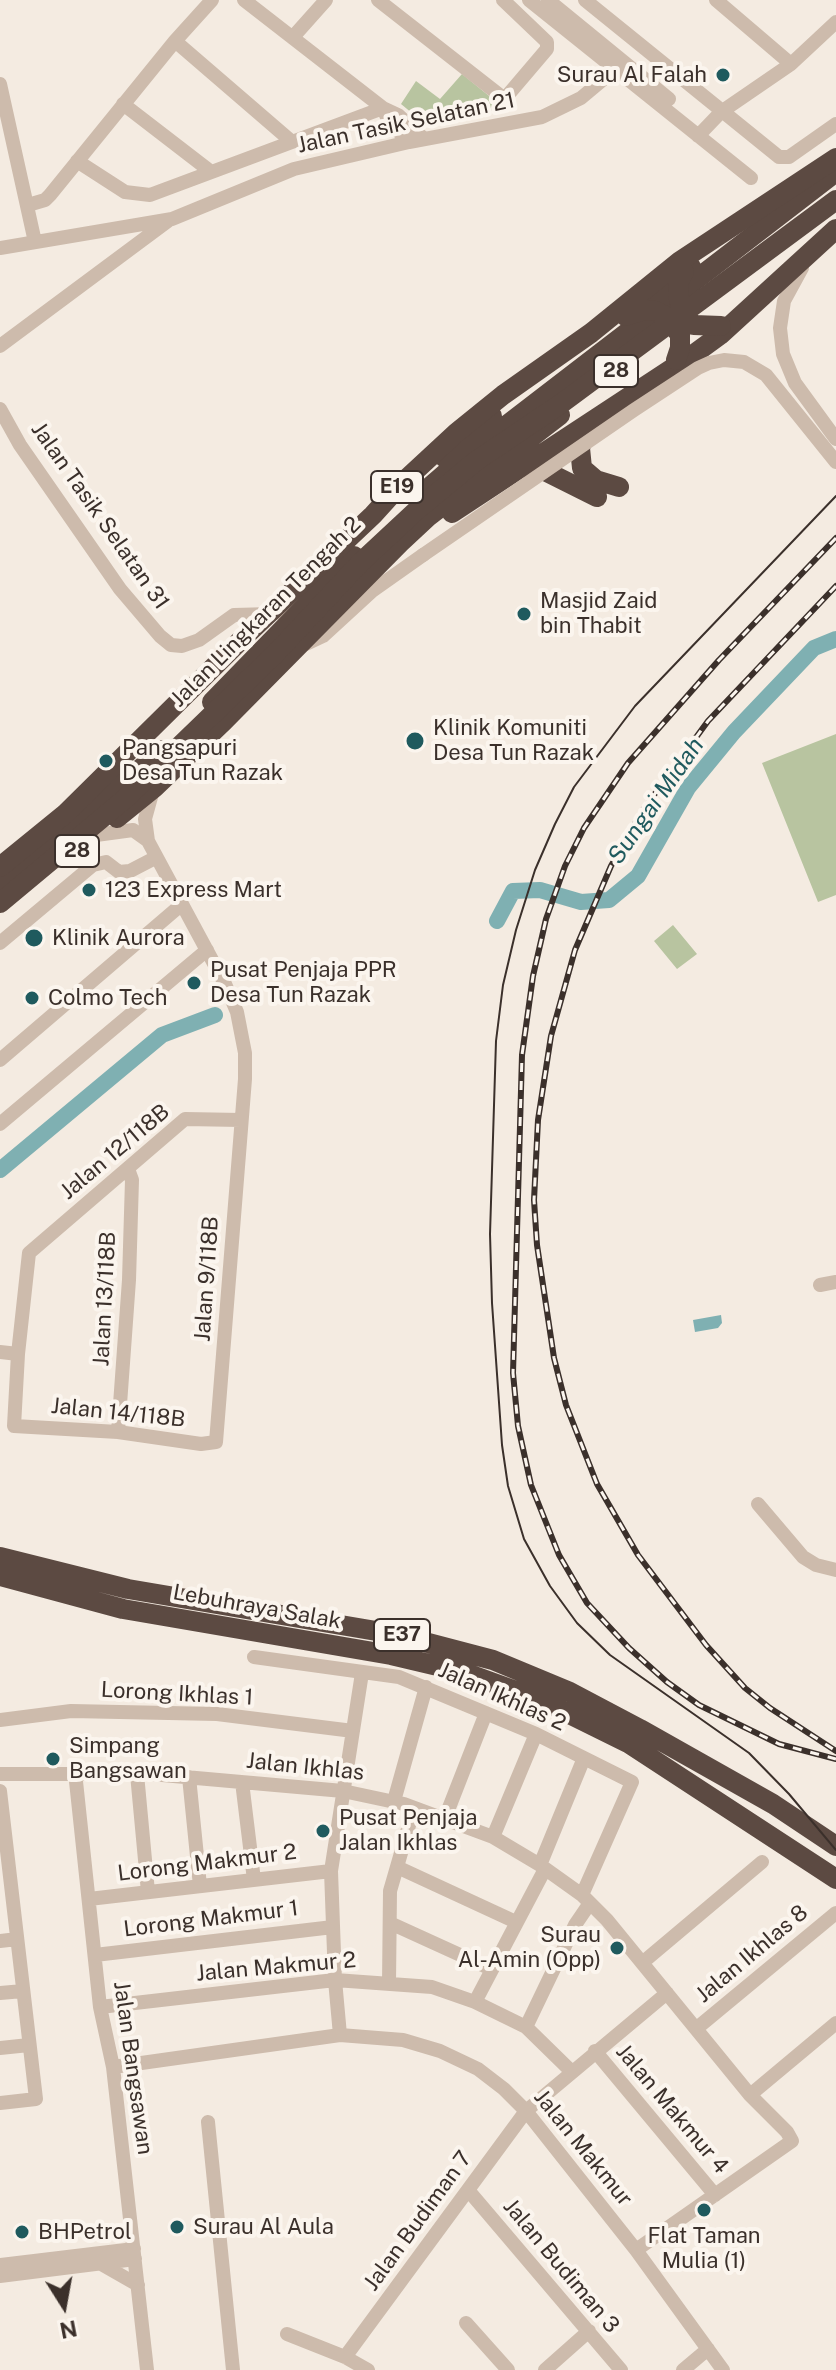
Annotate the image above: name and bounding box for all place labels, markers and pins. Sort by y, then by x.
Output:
place label: Surau Al Falah [557,62,707,88]
marker: Surau Al Falah [714,66,732,84]
place label: Masjid Zaid bin Thabit [540,588,657,640]
marker: Masjid Zaid bin Thabit [515,605,533,623]
place label: Klinik Komuniti Desa Tun Razak [433,715,594,766]
marker: Klinik Komuniti Desa Tun Razak [404,730,426,752]
place label: Pangsapuri Desa Tun Razak [122,735,283,786]
marker: Pangsapuri Desa Tun Razak [97,752,115,770]
place label: 123 Express Mart [105,877,282,903]
marker: 123 Express Mart [80,881,98,899]
place label: Klinik Aurora [52,925,185,951]
marker: Klinik Aurora [23,927,45,949]
place label: Pusat Penjaja PPR Desa Tun Razak [210,957,397,1008]
marker: Pusat Penjaja PPR Desa Tun Razak [185,974,203,992]
place label: Colmo Tech [48,985,167,1011]
marker: Colmo Tech [23,989,41,1007]
place label: Simpang Bangsawan [69,1733,187,1784]
marker: Simpang Bangsawan [44,1750,62,1768]
place label: Pusat Penjaja Jalan Ikhlas [339,1805,477,1856]
marker: Pusat Penjaja Jalan Ikhlas [314,1822,332,1840]
place label: Surau Al-Amin (Opp) [458,1922,601,1974]
marker: Surau Al-Amin (Opp) [608,1939,626,1957]
marker: Flat Taman Mulia (1) [695,2201,713,2219]
place label: Surau Al Aula [193,2214,334,2240]
marker: Surau Al Aula [168,2218,186,2236]
place label: BHPetrol [38,2219,132,2245]
marker: BHPetrol [13,2223,31,2241]
place label: Flat Taman Mulia (1) [648,2223,760,2274]

